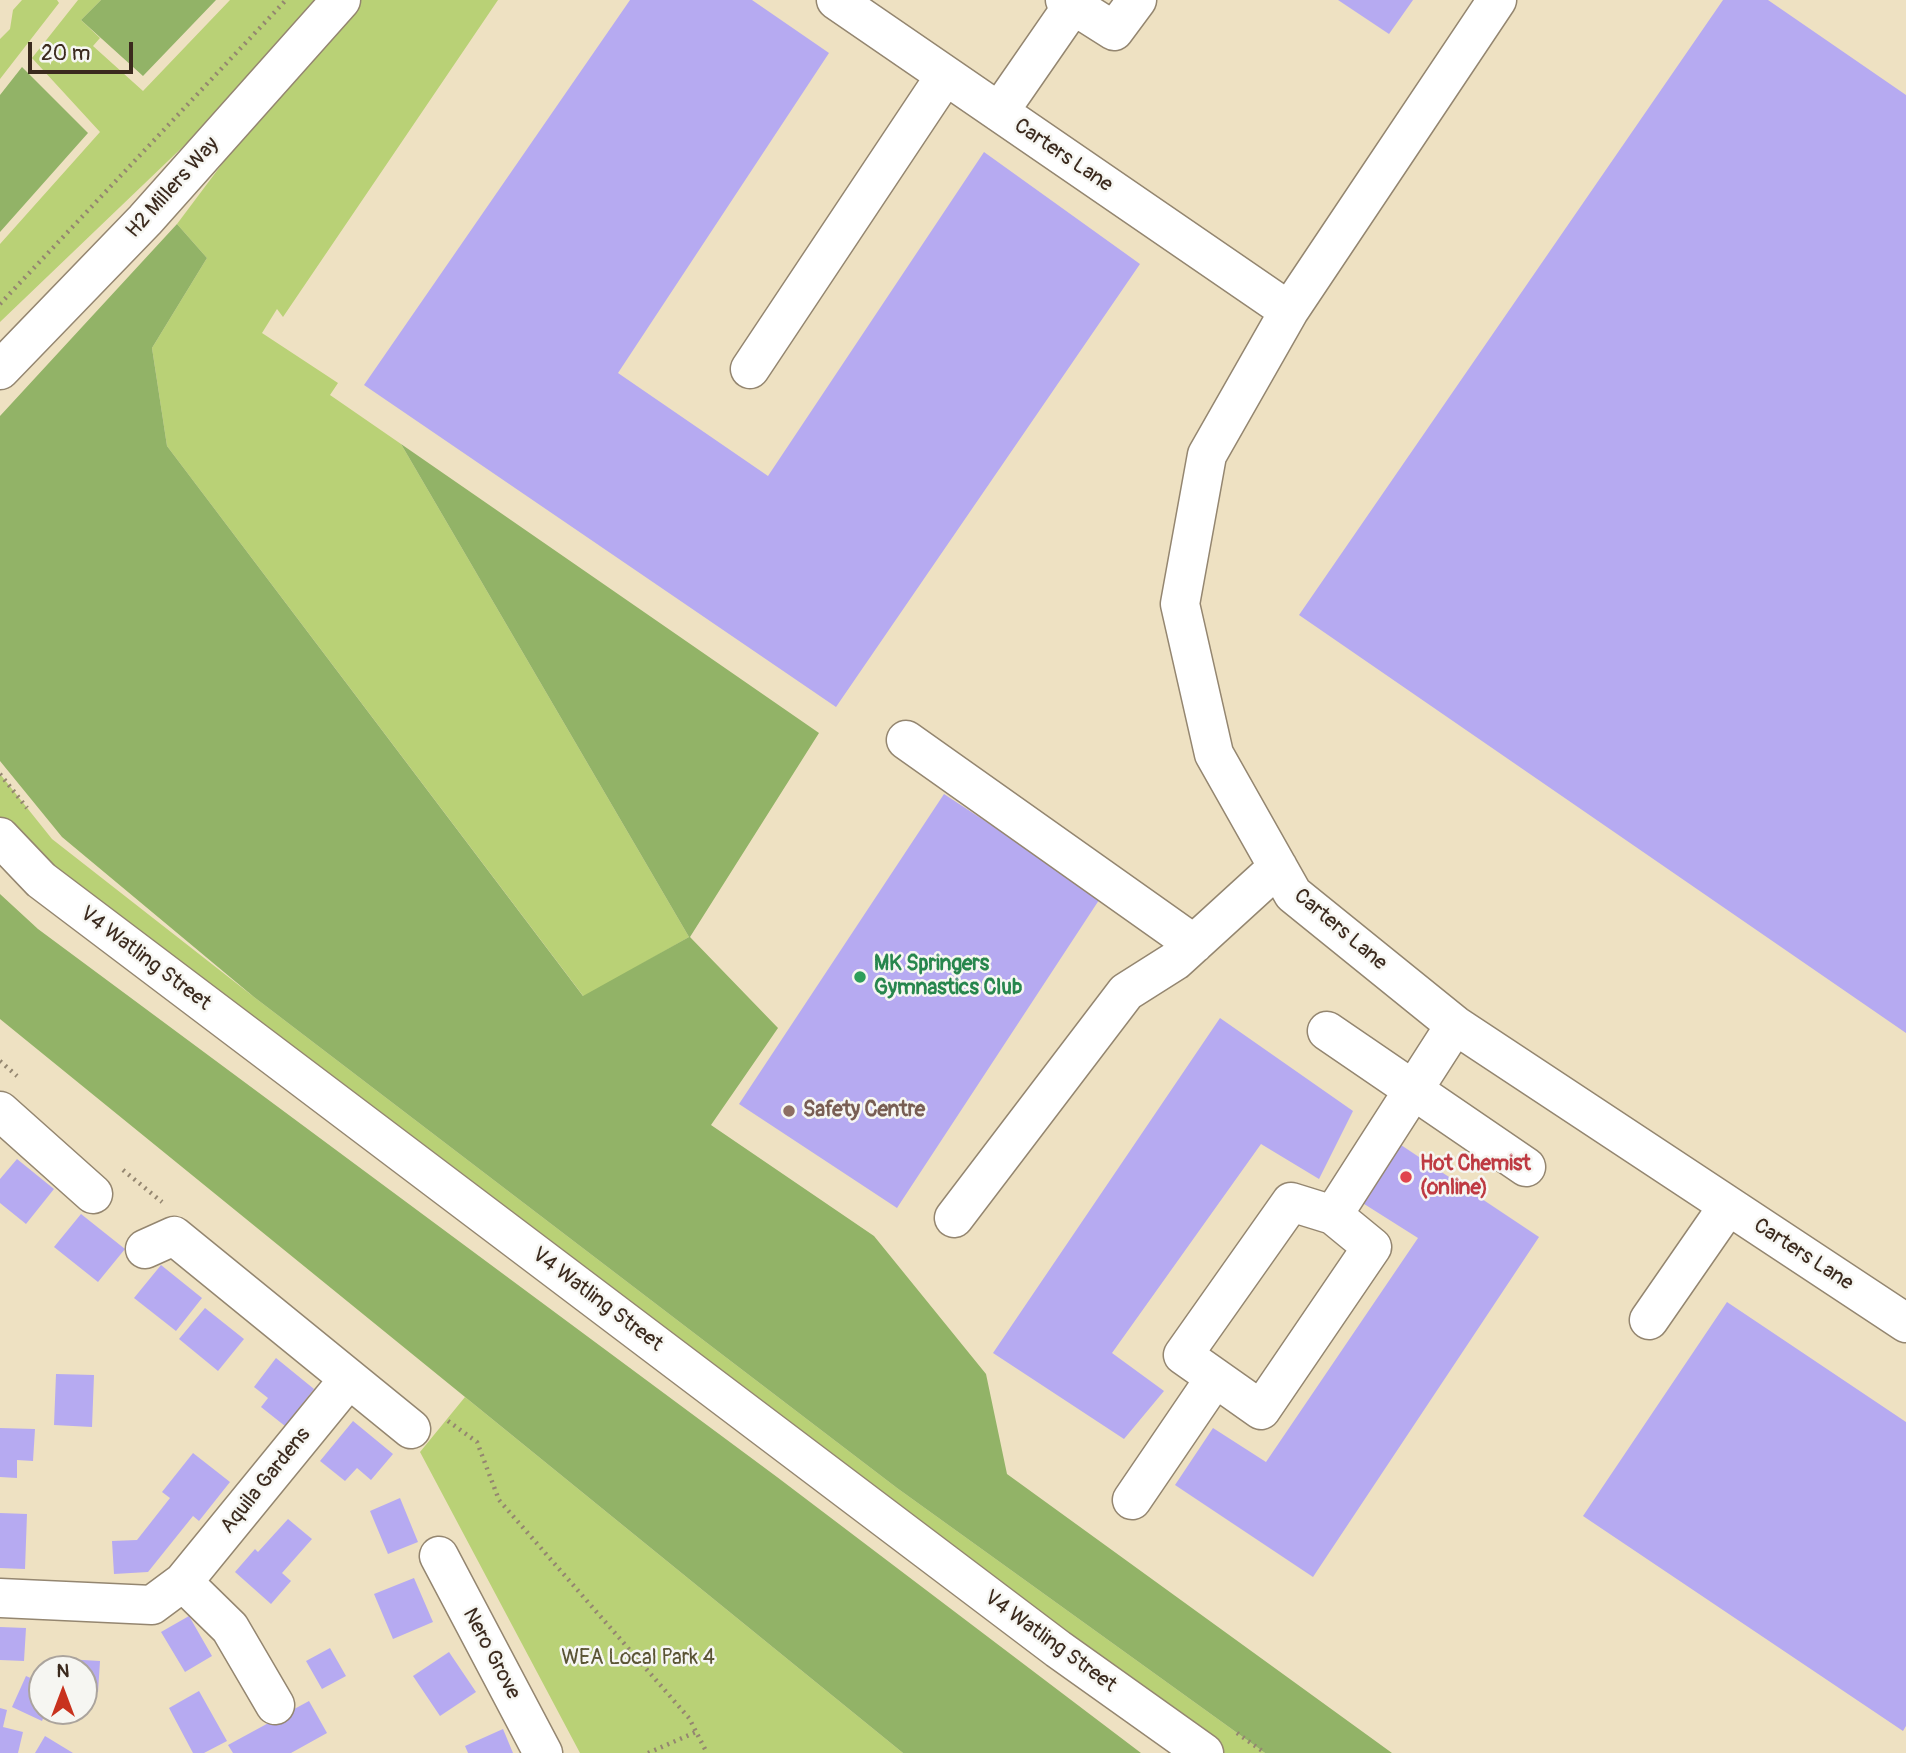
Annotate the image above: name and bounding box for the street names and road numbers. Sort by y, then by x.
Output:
street label: Carters Lane [1009,114,1117,198]
street label: H2 Millers Way [121,132,225,244]
street label: Carters Lane [1288,884,1392,976]
street label: V4 Watling Street [75,902,215,1016]
street label: Carters Lane [1748,1213,1858,1297]
street label: V4 Watling Street [527,1243,667,1357]
street label: Aquila Gardens [216,1423,316,1539]
street label: V4 Watling Street [979,1586,1121,1698]
street label: Nero Grove [457,1604,525,1704]

